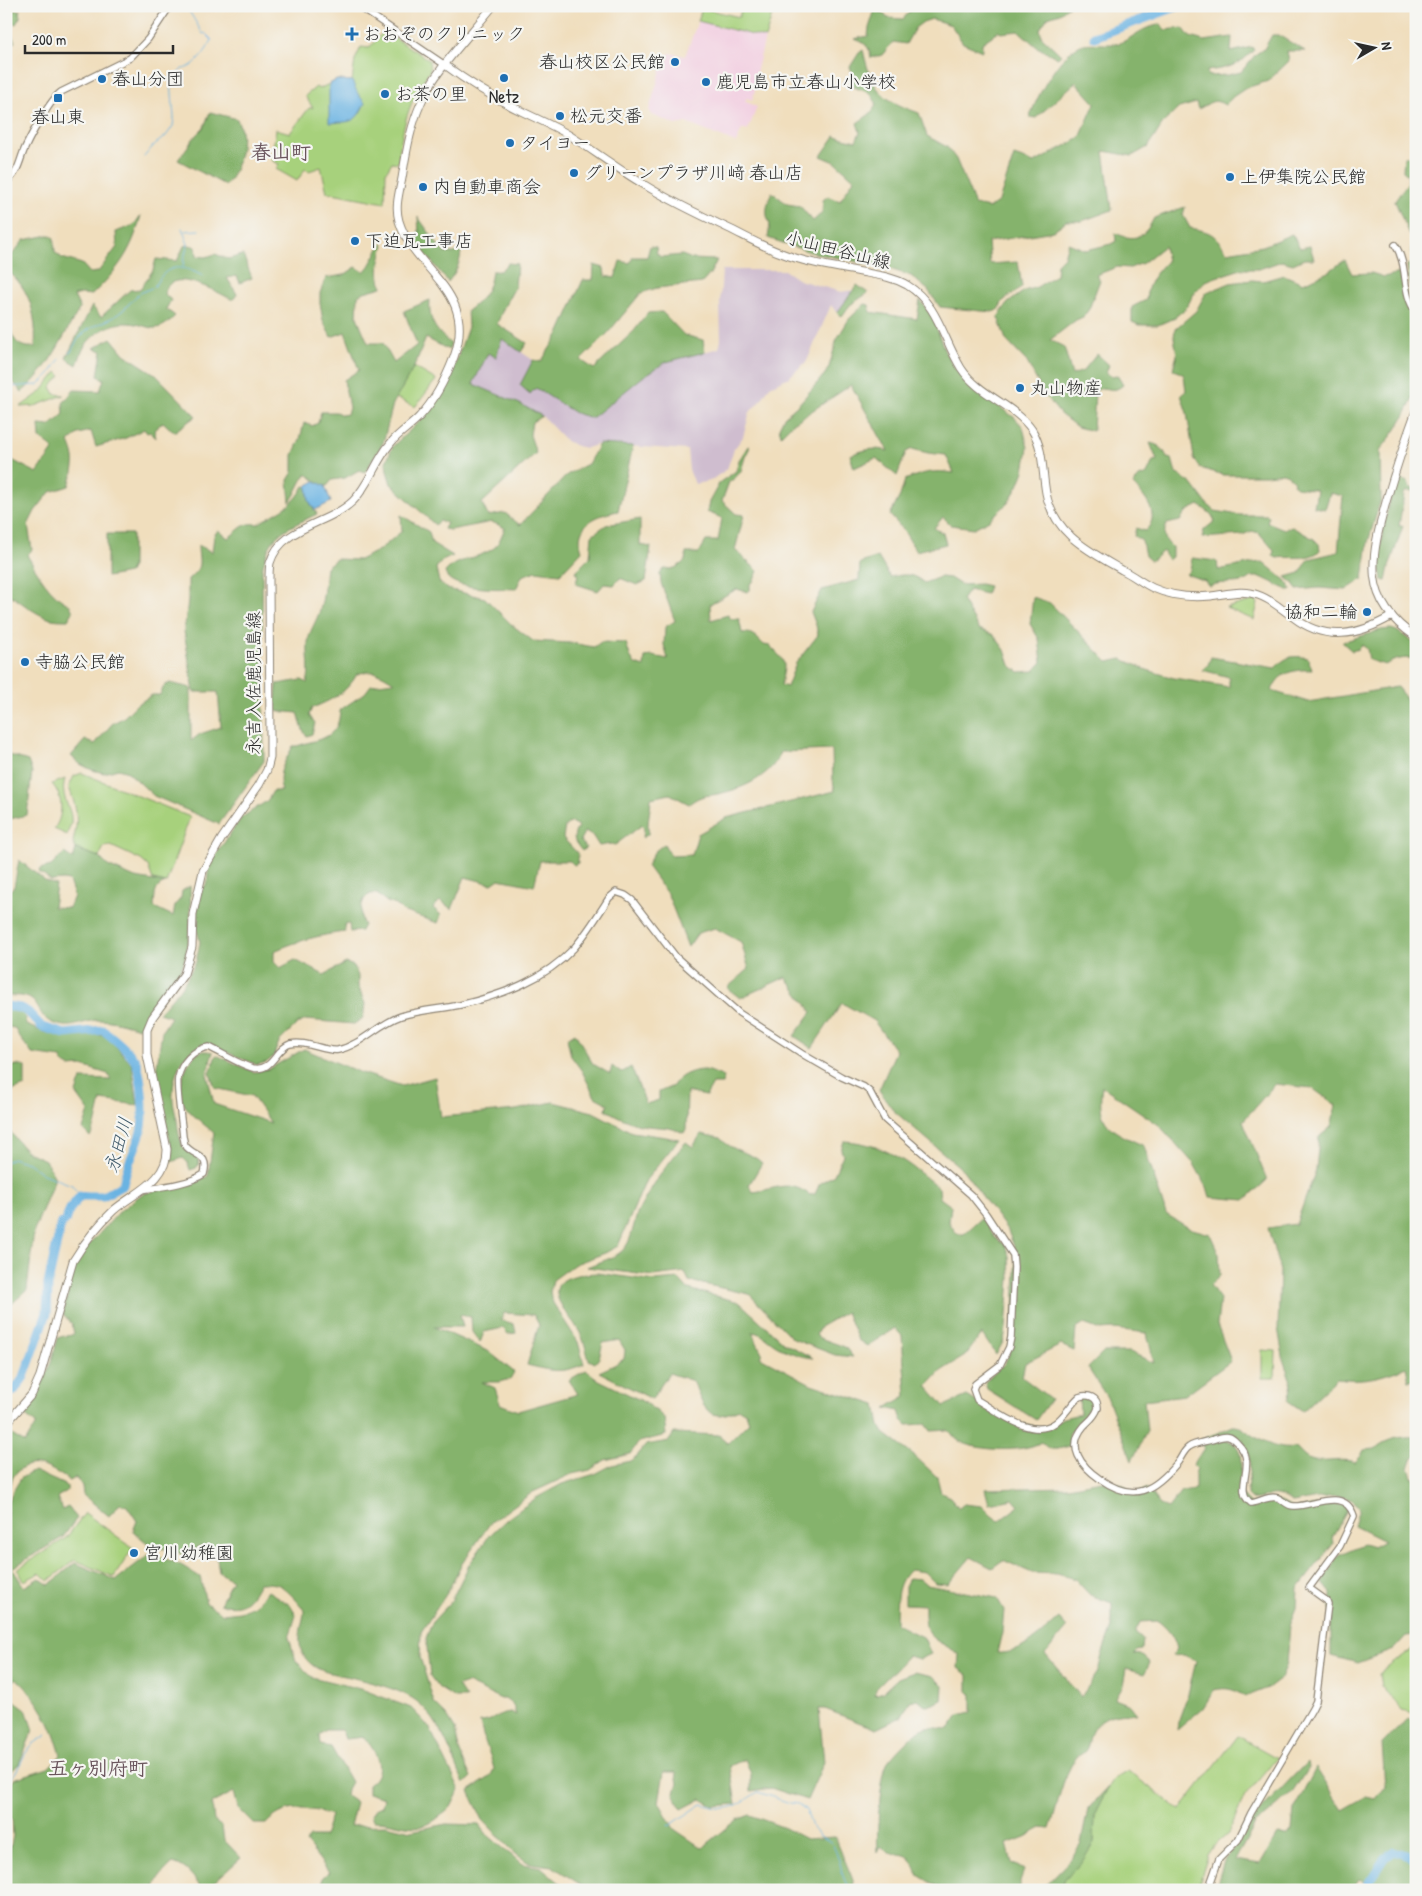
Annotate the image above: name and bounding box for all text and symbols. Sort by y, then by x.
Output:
place label: おおぞのクリニック [363,21,525,46]
scale bar [25,22,172,54]
north arrow [1350,22,1400,72]
marker: おおぞのクリニック [345,27,359,41]
text: 200 m [32,29,66,50]
text: N [1377,41,1397,52]
place label: 春山校区公民館 [539,49,665,74]
marker: 春山校区公民館 [669,56,681,68]
place label: 春山分団 [112,66,184,91]
place label: 鹿児島市立春山小学校 [716,69,896,94]
marker: Netz [498,72,510,84]
marker: 春山分団 [96,73,108,85]
marker: 鹿児島市立春山小学校 [700,76,712,88]
place label: お茶の里 [395,81,467,106]
place label: Netz [489,84,520,109]
marker: お茶の里 [379,88,391,100]
marker: 春山東 [52,92,64,104]
place label: 松元交番 [570,103,642,128]
place label: 春山東 [31,104,85,129]
marker: 松元交番 [554,110,566,122]
place label: タイヨー [520,130,590,155]
marker: タイヨー [504,137,516,149]
district label: 春山町 [251,138,311,165]
place label: グリーンプラザ川﨑 春山店 [584,160,803,185]
place label: 上伊集院公民館 [1240,164,1366,189]
marker: グリーンプラザ川﨑 春山店 [568,167,580,179]
marker: 上伊集院公民館 [1224,171,1236,183]
place label: 内自動車商会 [433,174,541,199]
marker: 内自動車商会 [417,181,429,193]
street label: 小山田谷山線 [783,224,894,275]
place label: 下迫瓦工事店 [365,228,473,253]
marker: 下迫瓦工事店 [349,235,361,247]
place label: 丸山物産 [1030,375,1102,400]
marker: 丸山物産 [1014,382,1026,394]
place label: 協和二輪 [1285,599,1357,624]
marker: 協和二輪 [1361,606,1373,618]
street label: 永吉入佐鹿児島線 [241,611,266,755]
place label: 寺脇公民館 [35,649,125,674]
marker: 寺脇公民館 [19,656,31,668]
water label: 永田川 [98,1114,138,1176]
place label: 宮川幼稚園 [144,1540,234,1565]
marker: 宮川幼稚園 [128,1547,140,1559]
district label: 五ヶ別府町 [48,1754,148,1781]

